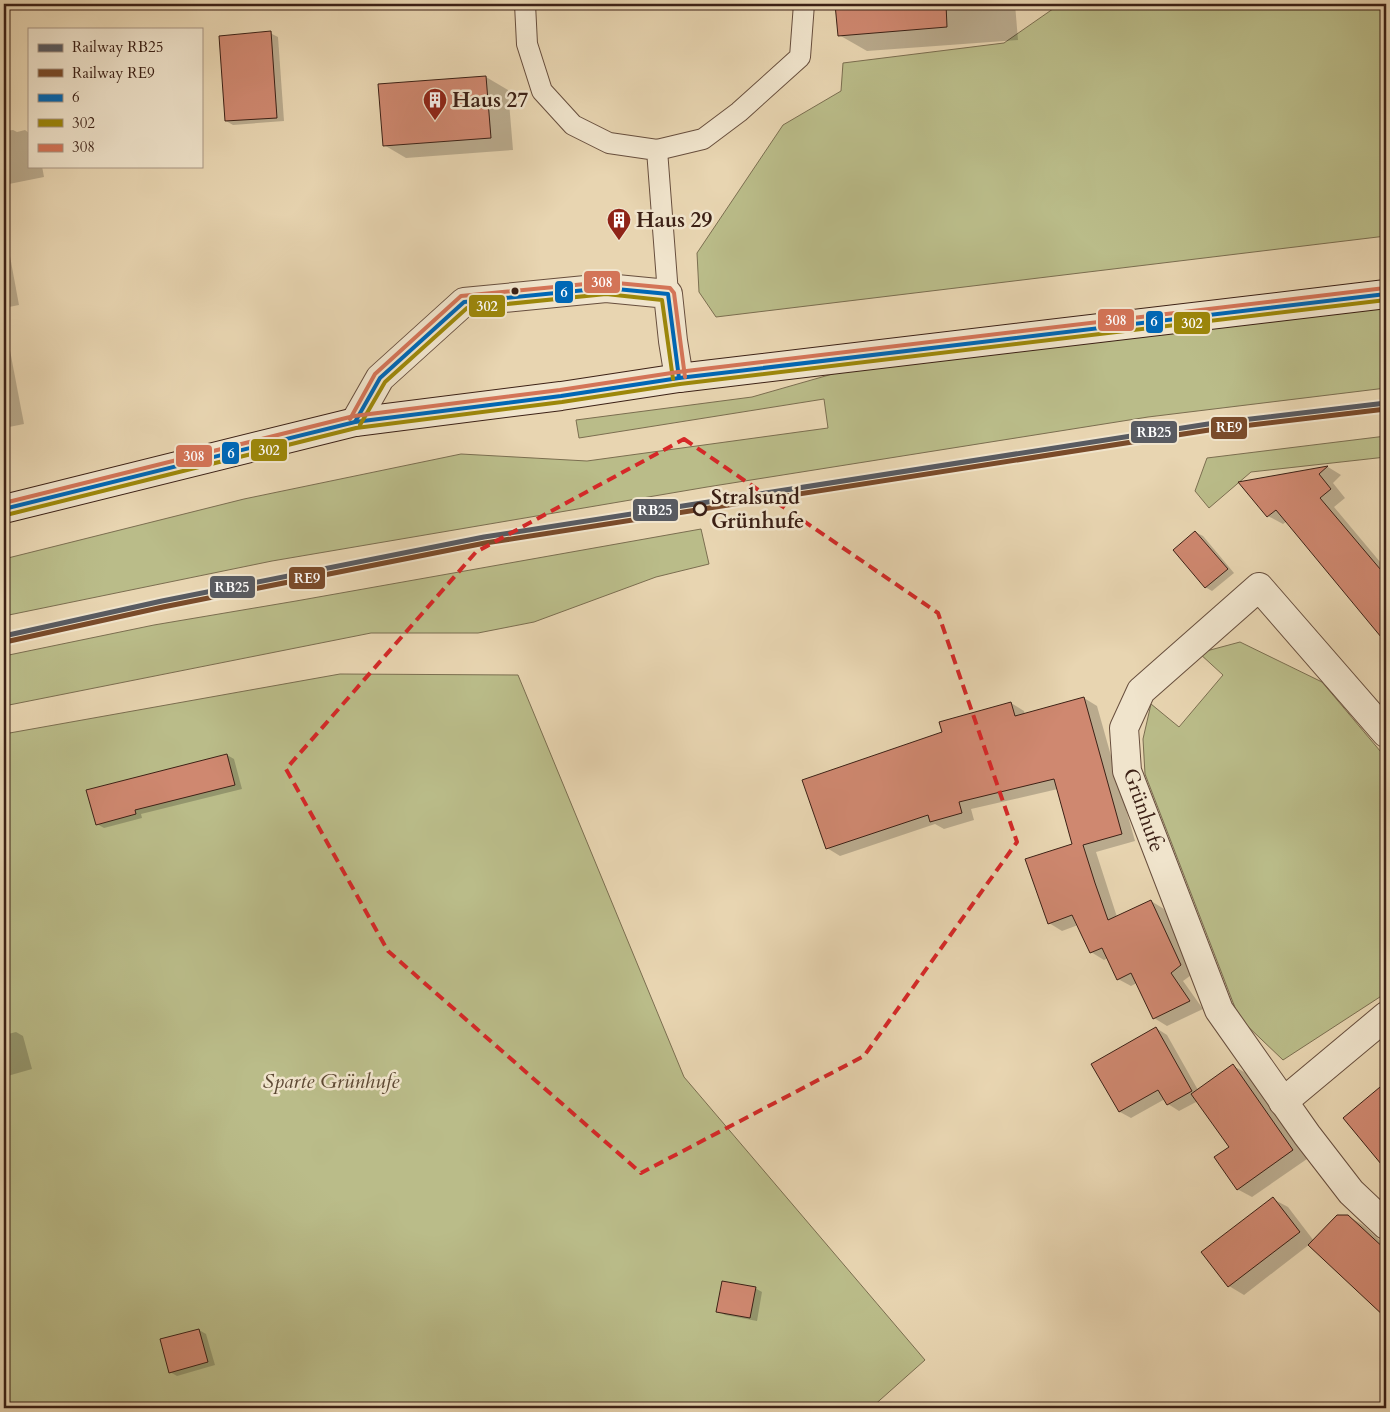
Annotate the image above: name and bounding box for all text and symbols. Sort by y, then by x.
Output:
legend [28,28,202,168]
text: Railway RB25 [72,37,163,57]
text: Railway RE9 [72,63,155,83]
place label: Haus 27 [452,86,528,115]
text: 6 [72,87,80,107]
building icon: Haus 27 [422,87,448,121]
text: 302 [72,113,95,133]
text: 308 [72,137,95,157]
place label: Haus 29 [636,206,712,235]
building icon: Haus 29 [606,207,632,241]
line badge: 308 [583,270,621,294]
text: 308 [591,273,613,292]
line badge: 6 [554,280,574,304]
text: 6 [560,283,568,302]
unlabelled marker [510,286,520,296]
line badge: 302 [468,294,506,318]
text: 302 [476,297,498,316]
line badge: 308 [1097,308,1135,332]
line badge: 6 [1145,310,1164,334]
text: 308 [1105,311,1127,330]
line badge: 302 [1173,311,1211,335]
text: 6 [1150,312,1158,331]
text: 302 [1181,314,1203,333]
line badge: RE9 [1210,416,1248,440]
text: RE9 [1216,418,1242,437]
line badge: RB25 [1130,420,1178,444]
text: RB25 [1137,423,1171,442]
line badge: 302 [250,438,288,462]
line badge: 6 [221,441,240,465]
text: 302 [258,441,280,460]
line badge: 308 [175,444,213,468]
text: 6 [227,444,235,463]
text: 308 [183,447,205,466]
place label: Stralsund Grünhufe [711,483,805,536]
line badge: RB25 [632,498,679,522]
text: RB25 [638,501,672,520]
marker: Stralsund Grünhufe [693,502,707,516]
line badge: RE9 [288,566,326,590]
text: RE9 [294,569,320,588]
line badge: RB25 [209,575,256,599]
text: RB25 [215,578,249,597]
street label: Grünhufe [1116,764,1171,856]
park label: Sparte Grünhufe [263,1067,400,1096]

